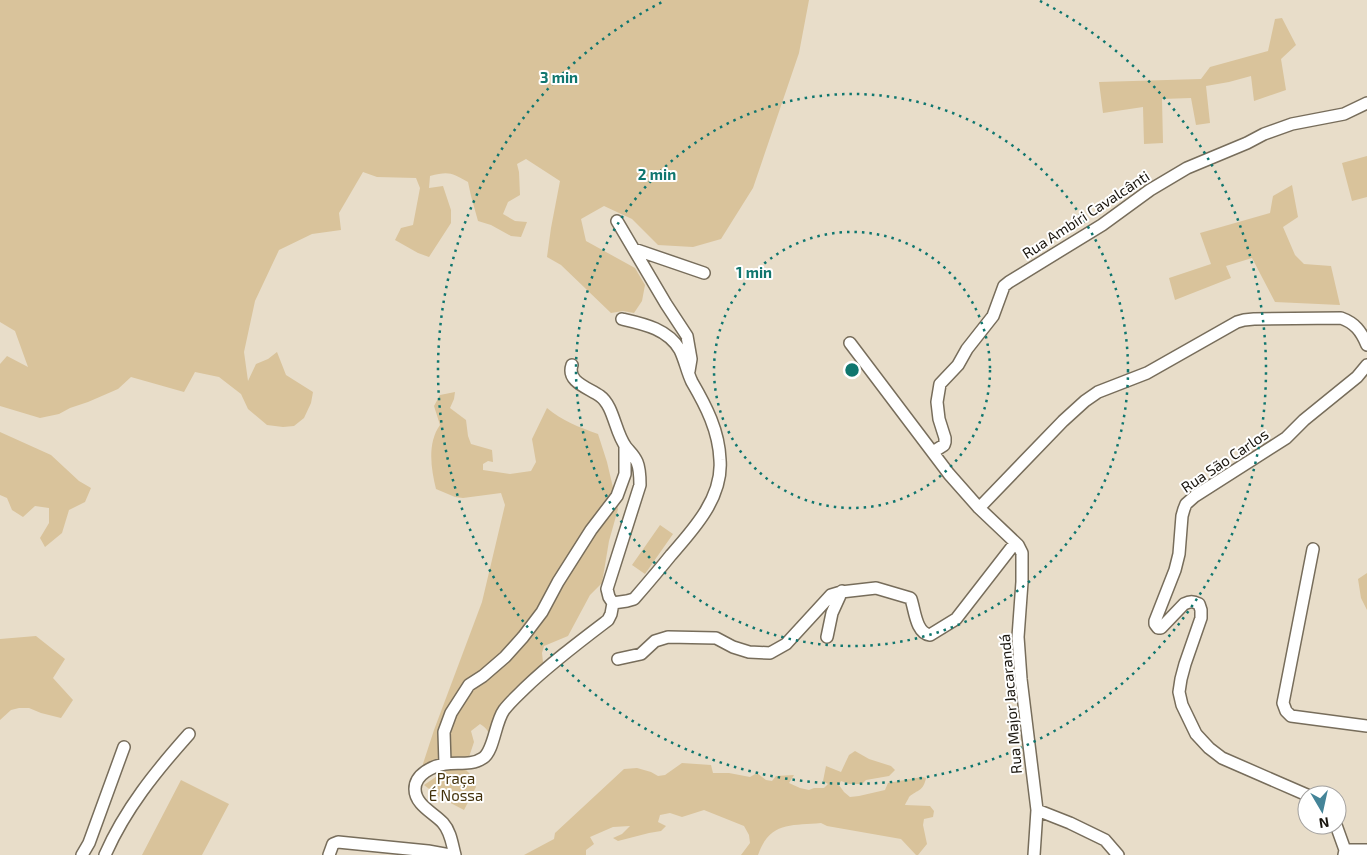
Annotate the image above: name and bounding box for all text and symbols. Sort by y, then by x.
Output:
text: 3 min [540,68,578,86]
text: 2 min [638,165,676,183]
street label: Rua Ambíri Cavalcânti [1019,166,1152,262]
text: 1 min [736,263,772,281]
centre of rings [843,361,861,379]
street label: Rua São Carlos [1177,424,1271,496]
street label: Rua Major Jacarandá [995,633,1026,775]
park label: Praça É Nossa [429,769,483,804]
north arrow [1297,785,1347,835]
text: N [1318,814,1330,833]

